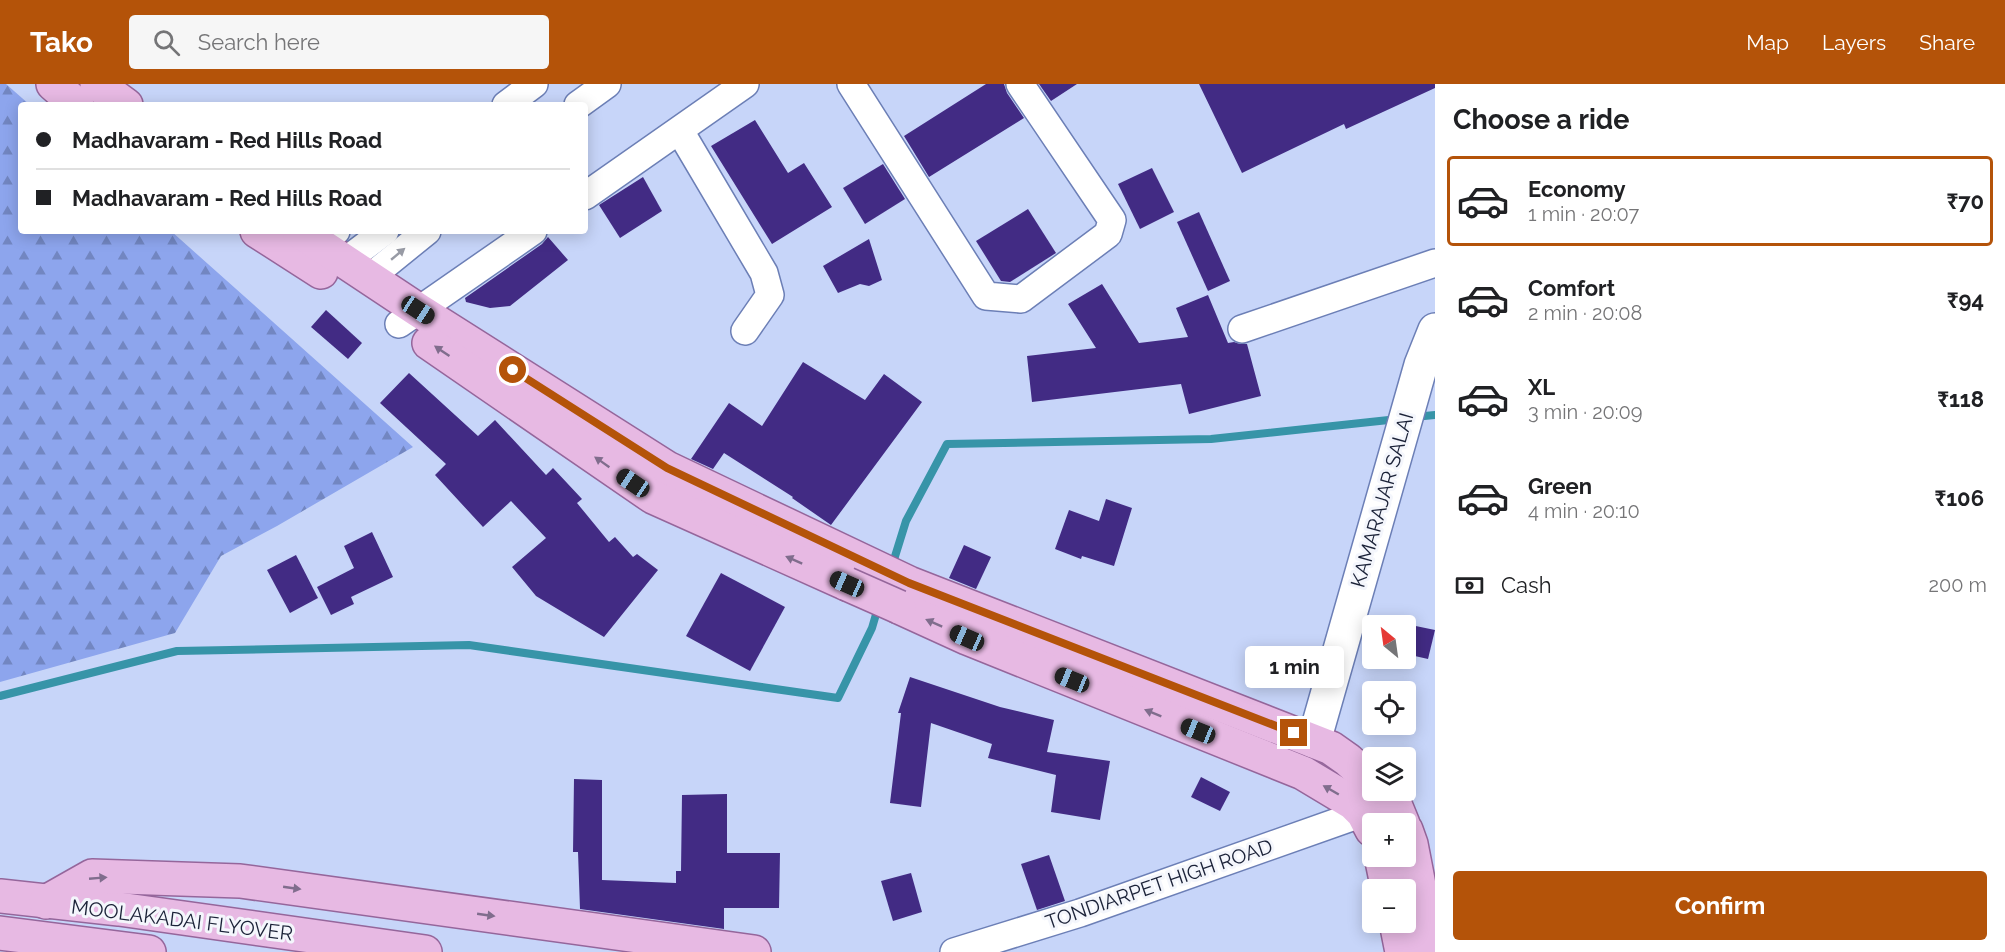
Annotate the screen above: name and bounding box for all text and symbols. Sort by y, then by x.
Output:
search box [129,15,549,69]
text: Tako [30,26,93,59]
icon: search [150,26,183,59]
text: Search here [198,29,320,55]
text: Map [1746,30,1789,55]
text: Layers [1822,30,1886,55]
text: Share [1919,30,1975,55]
text: Choose a ride [1453,104,1629,135]
text: Madhavaram - Red Hills Road [72,127,382,153]
icon: car [1456,174,1510,228]
text: Economy [1528,176,1626,202]
text: Madhavaram - Red Hills Road [72,185,382,211]
text: ₹70 [1946,188,1984,214]
text: 1 min · 20:07 [1528,202,1639,226]
one-way arrow [390,248,406,261]
icon: car [1456,273,1510,327]
text: Comfort [1528,275,1615,301]
text: ₹94 [1947,287,1984,313]
car [398,293,438,327]
text: 2 min · 20:08 [1528,301,1642,325]
one-way arrow [434,345,450,357]
route start [499,356,526,383]
icon: car [1456,372,1510,426]
text: XL [1528,374,1555,400]
text: ₹118 [1937,386,1984,412]
text: 3 min · 20:09 [1528,400,1643,424]
street label: KAMARAJAR SALAI [1346,410,1418,590]
one-way arrow [595,456,611,468]
car [613,465,653,501]
icon: car [1456,471,1510,525]
text: Green [1528,473,1592,499]
text: ₹106 [1934,485,1984,511]
text: 4 min · 20:10 [1528,499,1640,523]
one-way arrow [784,555,802,565]
car [827,568,867,600]
icon: cash [1453,569,1486,602]
text: Cash [1501,572,1552,598]
text: 200 m [1929,573,1987,597]
north arrow [1362,615,1416,669]
map controls [1362,615,1416,933]
one-way arrow [925,618,942,627]
car [947,622,987,654]
callout: 1 min [1244,646,1344,688]
text: 1 min [1269,655,1320,679]
car [1052,665,1092,695]
button: locate [1362,681,1416,735]
one-way arrow [1143,708,1161,718]
car [1178,716,1218,746]
route end [1280,719,1307,746]
button: layers [1362,747,1416,801]
one-way arrow [1323,785,1339,796]
button: + [1362,813,1416,867]
street label: TONDIARPET HIGH ROAD [1042,834,1276,934]
button: Confirm [1453,871,1987,940]
one-way arrow [89,873,108,882]
button: − [1362,879,1416,933]
one-way arrow [283,884,302,893]
street label: MOOLAKADAI FLYOVER [70,894,294,946]
one-way arrow [476,910,495,919]

